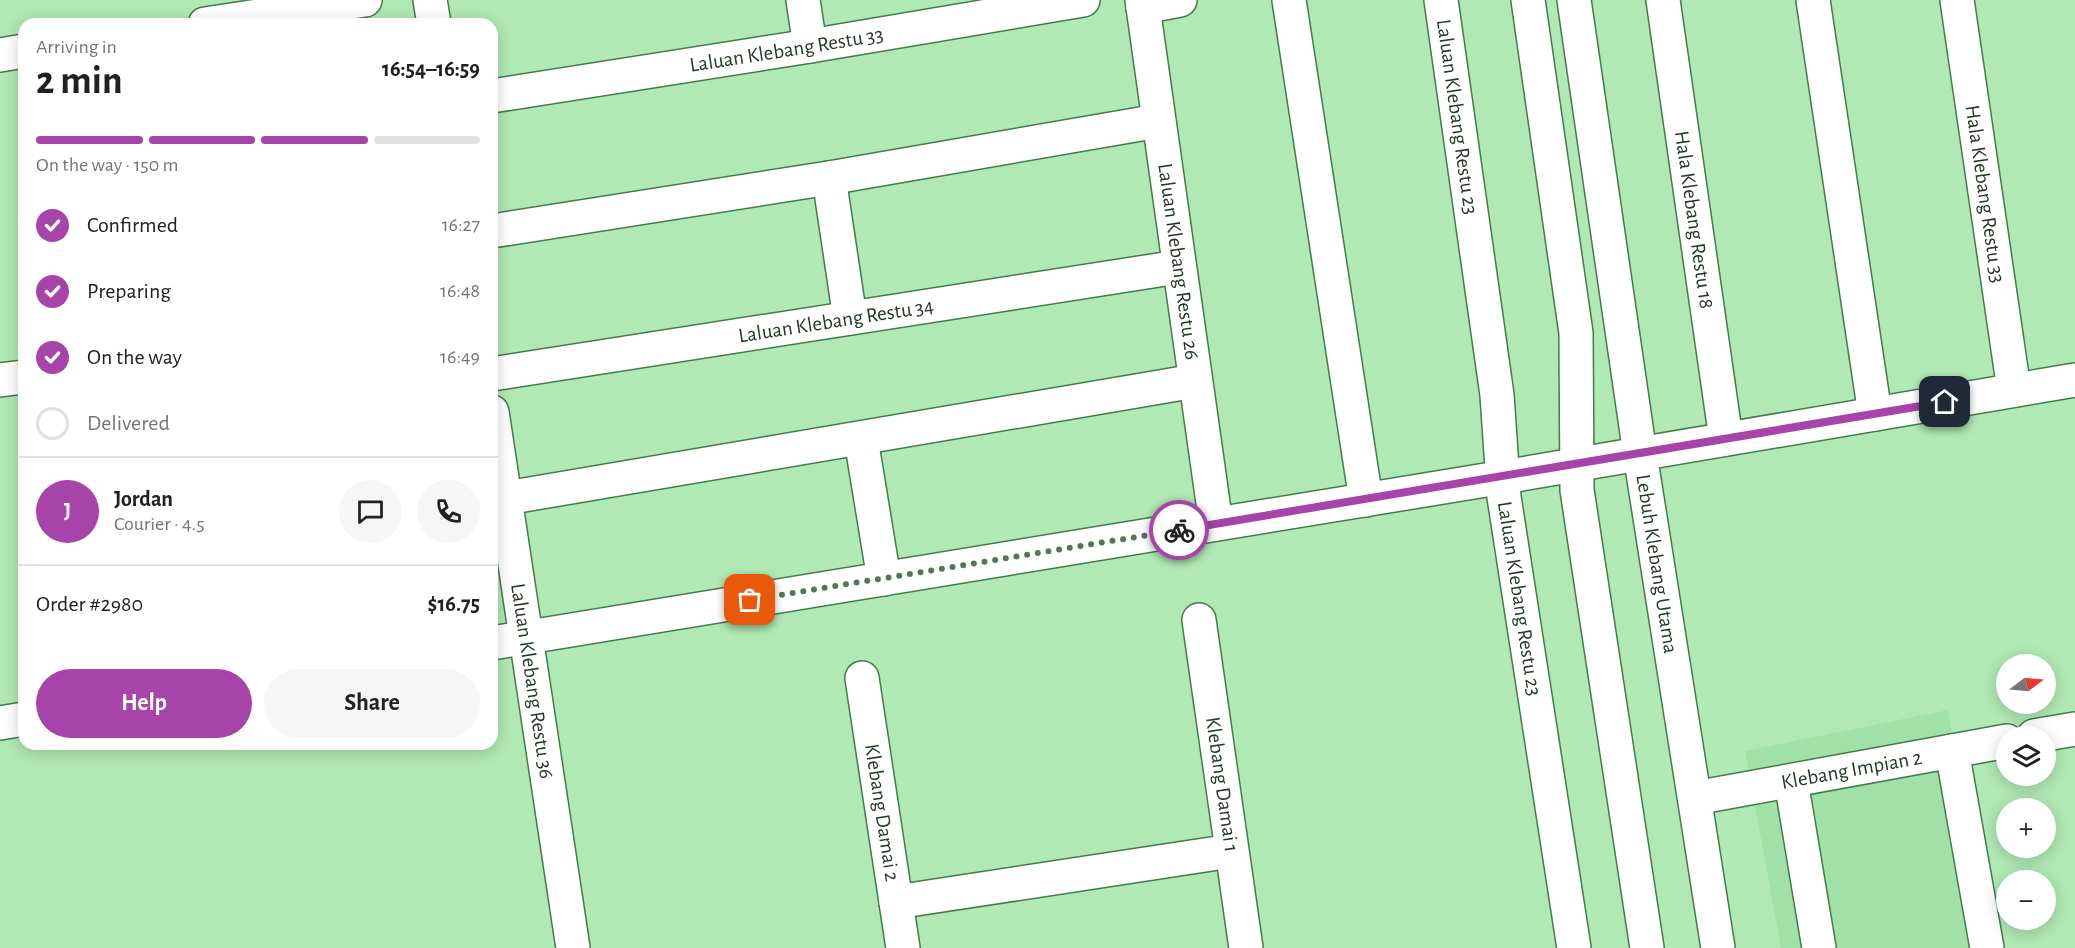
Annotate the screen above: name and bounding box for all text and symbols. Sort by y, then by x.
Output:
street label: Laluan Klebang Restu 23 [1433,18,1481,216]
street label: Laluan Klebang Restu 33 [688,24,885,76]
text: Arriving in [36,37,117,57]
text: 16:54–16:59 [382,58,480,80]
text: 2 min [36,62,123,101]
street label: Hala Klebang Restu 33 [1961,104,2008,284]
street label: Hala Klebang Restu 18 [1671,129,1717,310]
text: On the way · 150 m [36,155,179,175]
street label: Laluan Klebang Restu 26 [1154,162,1203,361]
icon: check [36,209,69,242]
text: Confirmed [87,214,178,236]
text: 16:27 [442,215,480,235]
icon: check [36,275,69,308]
text: Preparing [87,280,171,302]
text: 16:48 [440,281,480,301]
street label: Laluan Klebang Restu 34 [737,295,935,346]
icon: check [36,341,69,374]
text: On the way [87,346,182,368]
text: 16:49 [440,347,480,367]
pin [1919,376,1970,427]
icon: home [1928,385,1961,418]
text: Delivered [87,412,170,434]
street label: Lebuh Klebang Utama [1632,473,1681,655]
button: chat [339,480,402,543]
button: phone [417,480,480,543]
text: Jordan [114,488,173,510]
text: J [64,500,71,522]
courier [1149,500,1209,560]
street label: Laluan Klebang Restu 23 [1494,500,1545,698]
text: Courier · 4.5 [114,514,205,534]
icon: bike [1163,514,1196,547]
pin [724,574,775,625]
street label: Laluan Klebang Restu 36 [507,582,557,780]
icon: bag [733,583,766,616]
text: Order #2980 [36,593,143,615]
text: $16.75 [428,593,480,615]
north arrow [1996,654,2056,714]
map controls [1996,654,2056,930]
button: Help [36,669,252,738]
button: Share [264,669,480,738]
street label: Klebang Damai 1 [1202,715,1242,853]
button: layers [1996,726,2056,786]
street label: Klebang Damai 2 [861,742,903,883]
street label: Klebang Impian 2 [1779,747,1924,793]
button: + [1996,798,2056,858]
button: − [1996,870,2056,930]

